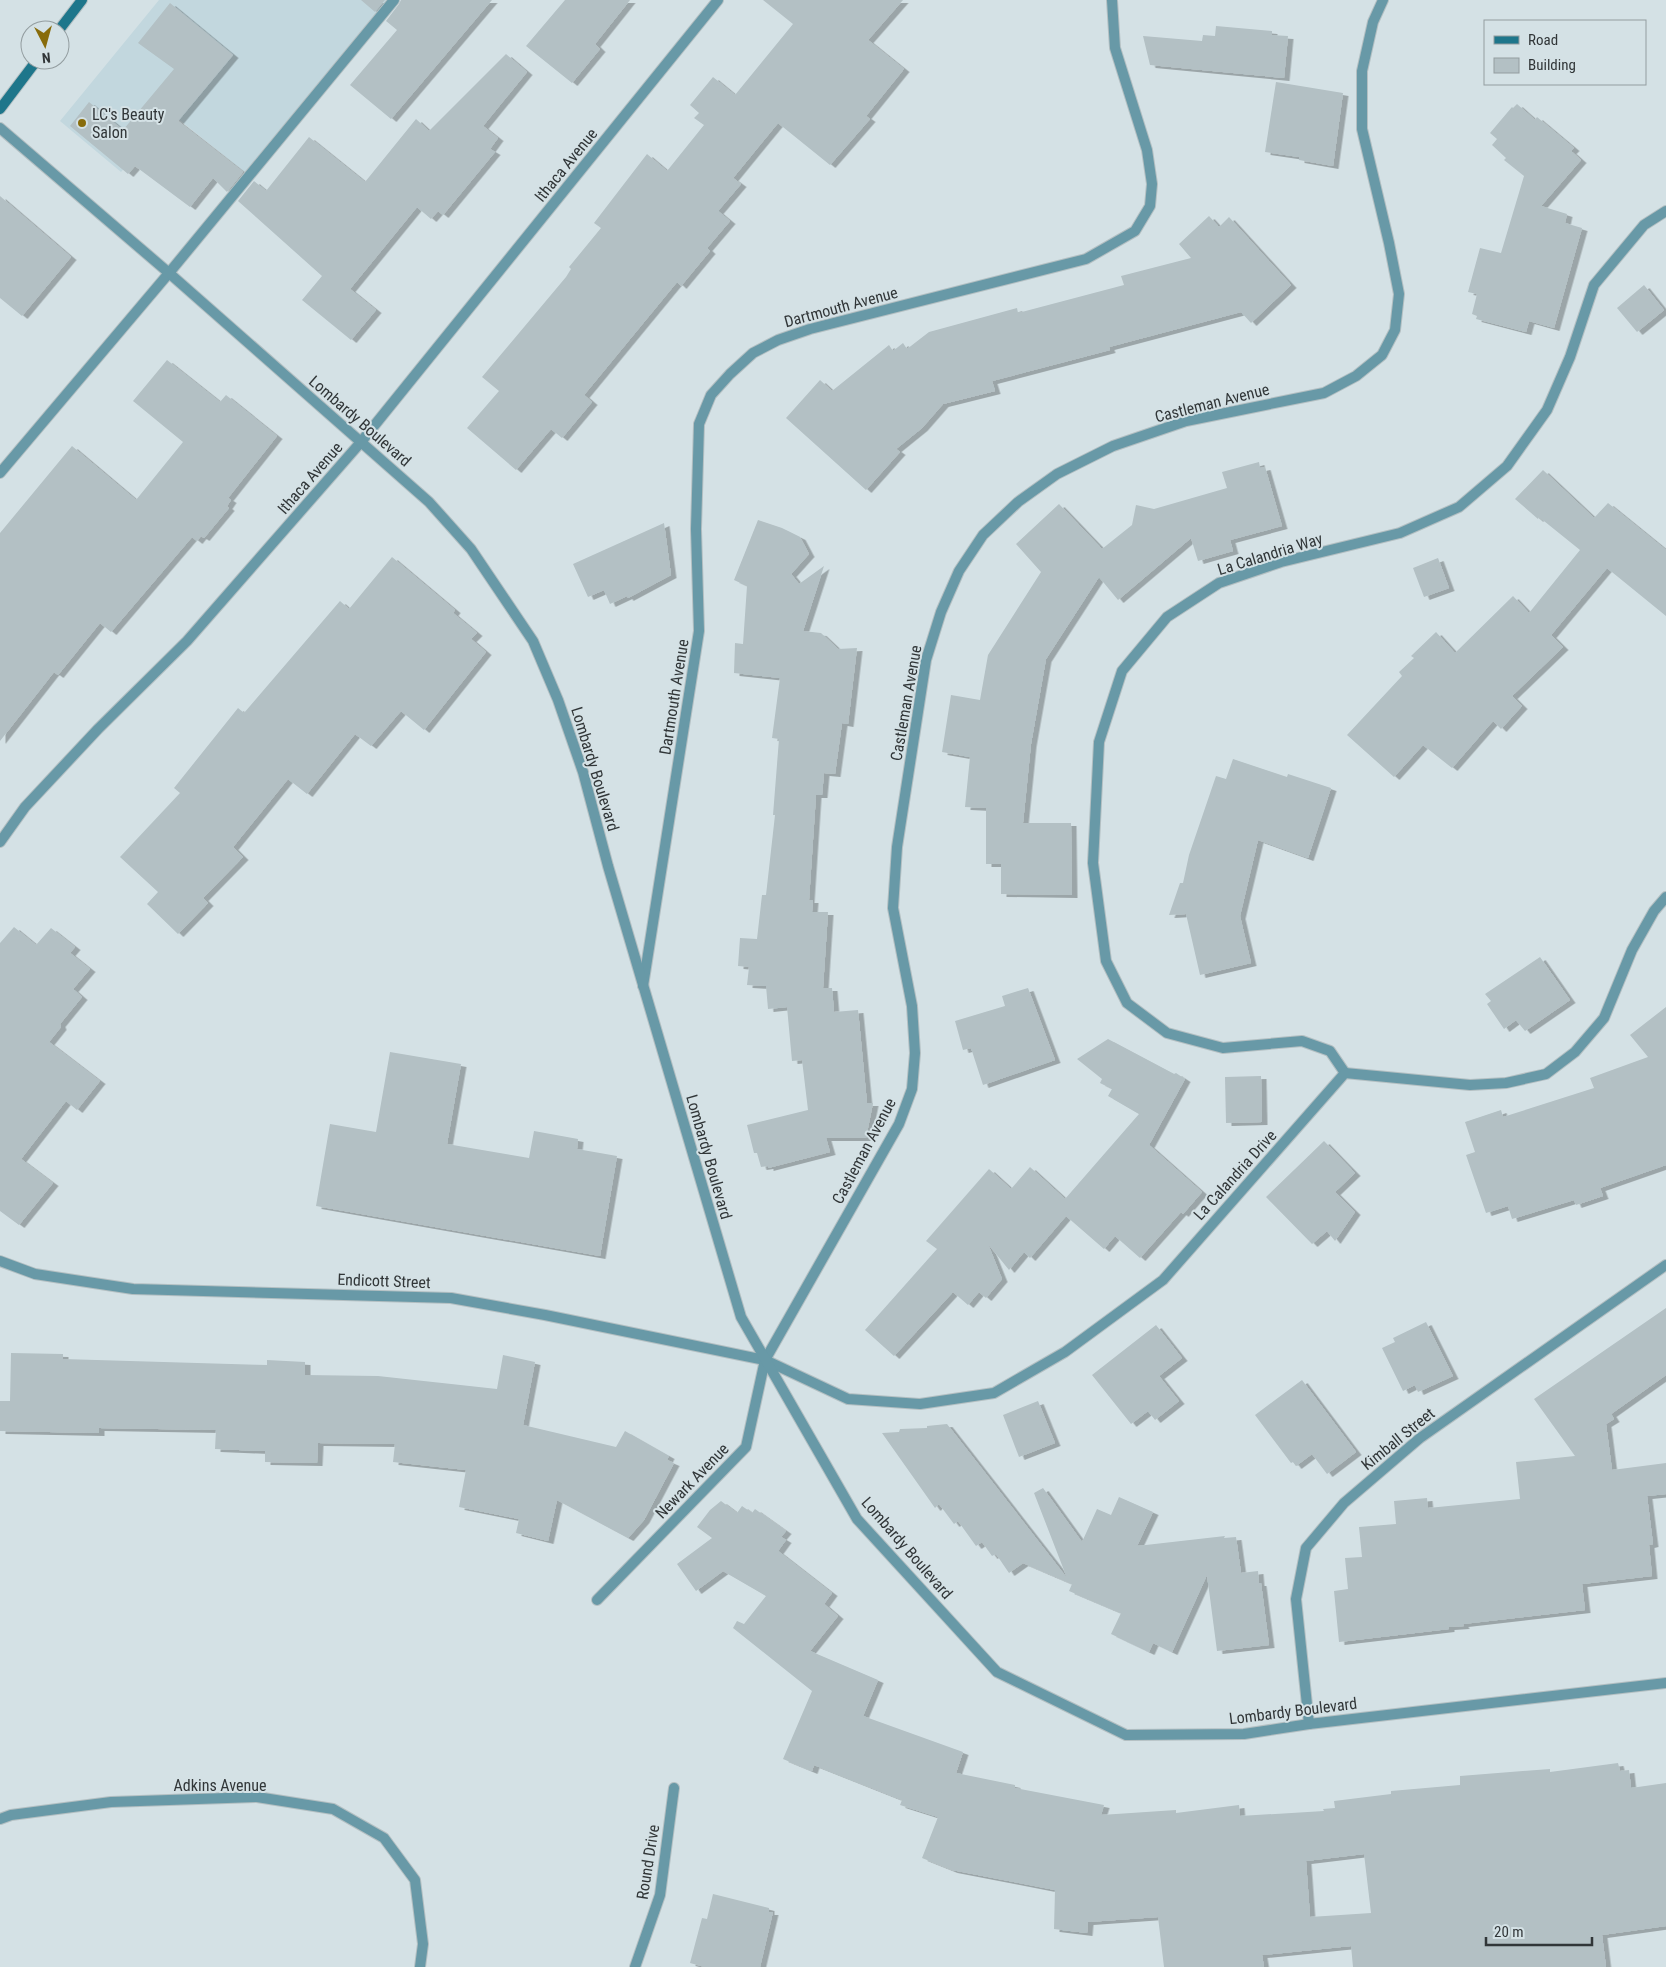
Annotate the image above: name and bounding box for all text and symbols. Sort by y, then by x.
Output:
north arrow [20,20,70,70]
legend [1484,20,1646,85]
text: Road [1528,31,1558,49]
text: N [41,50,51,66]
text: Building [1528,56,1576,74]
place label: LC's Beauty Salon [92,105,165,142]
marker: LC's Beauty Salon [76,117,88,129]
street label: Ithaca Avenue [531,124,601,206]
street label: Dartmouth Avenue [782,283,900,331]
street label: Lombardy Boulevard [305,372,415,470]
street label: Castleman Avenue [1153,380,1271,426]
street label: Ithaca Avenue [274,438,346,518]
street label: La Calandria Way [1215,529,1325,579]
street label: Dartmouth Avenue [655,638,693,756]
street label: Castleman Avenue [886,644,926,762]
street label: Lombardy Boulevard [567,705,623,833]
street label: Lombardy Boulevard [682,1092,736,1222]
street label: Castleman Avenue [828,1095,900,1207]
street label: La Calandria Drive [1190,1126,1280,1224]
street label: Endicott Street [337,1270,431,1292]
street label: Kimball Street [1358,1404,1439,1474]
street label: Newark Avenue [651,1439,733,1523]
street label: Lombardy Boulevard [858,1493,956,1603]
street label: Lombardy Boulevard [1228,1694,1358,1728]
street label: Adkins Avenue [174,1776,266,1795]
street label: Round Drive [633,1823,663,1901]
scale bar [1486,1914,1592,1946]
text: 20 m [1494,1923,1524,1941]

